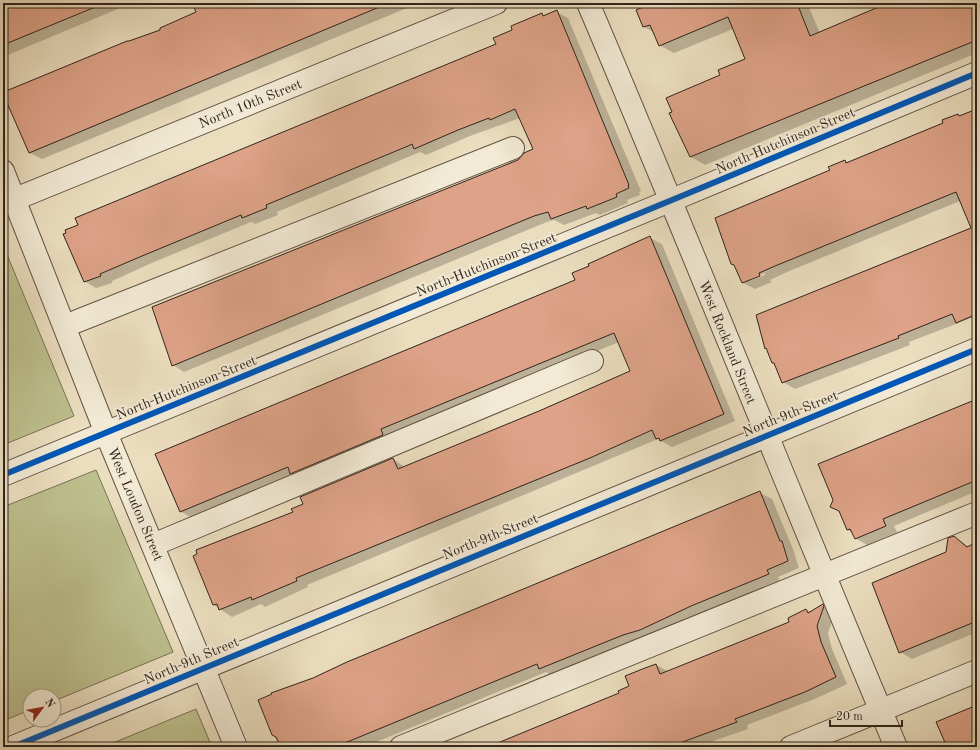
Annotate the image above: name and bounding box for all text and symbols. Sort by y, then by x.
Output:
street label: North 10th Street [197,77,304,131]
street label: North Hutchinson Street [714,105,857,177]
street label: North Hutchinson Street [414,230,559,300]
street label: West Rockland Street [696,279,758,406]
street label: North Hutchinson Street [114,353,259,423]
street label: North 9th Street [741,388,840,439]
street label: West Loudon Street [105,446,165,563]
street label: North 9th Street [441,511,540,562]
street label: North 9th Street [142,635,241,687]
north arrow [22,688,62,728]
text: N [42,697,56,710]
scale bar [830,702,902,728]
text: 20 m [836,711,863,723]

